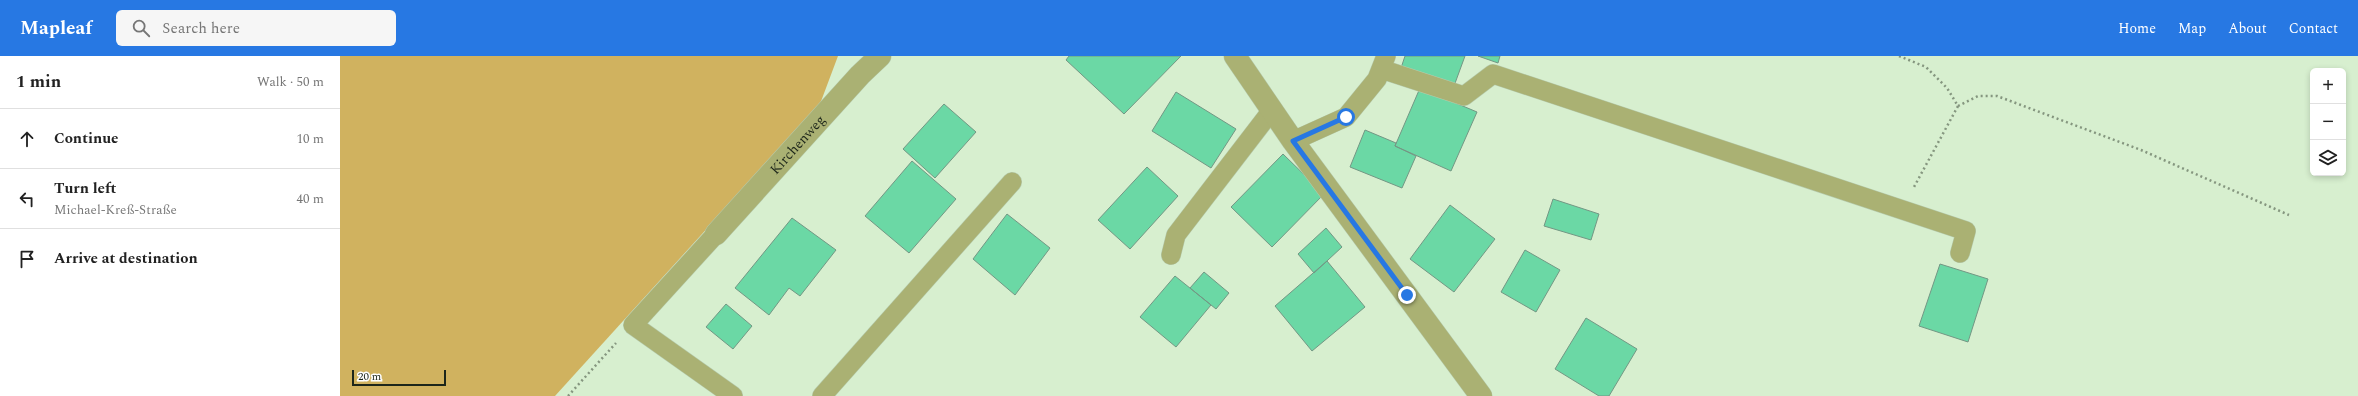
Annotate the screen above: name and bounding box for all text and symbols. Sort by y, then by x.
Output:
search box [116,10,396,46]
text: Mapleaf [20,14,92,43]
icon: search [130,17,152,39]
text: Search here [162,17,240,40]
text: Home [2118,18,2156,39]
text: Map [2178,18,2206,39]
text: About [2228,18,2267,39]
text: Contact [2289,18,2338,39]
map controls [2310,68,2346,176]
button: + [2310,68,2346,104]
text: 1 min [16,69,61,95]
text: Walk · 50 m [257,72,324,92]
button: − [2310,104,2346,140]
route start [1337,108,1355,126]
street label: Kirchenweg [764,110,830,179]
text: Continue [54,127,119,150]
icon: ahead [16,128,38,150]
text: 10 m [297,129,324,149]
button: layers [2310,140,2346,176]
text: Turn left [54,177,116,200]
icon: left [16,188,38,210]
text: 40 m [297,189,324,209]
text: Michael-Kreß-Straße [54,200,177,220]
text: Arrive at destination [54,247,198,270]
icon: arrive [16,248,38,270]
route end [1398,286,1416,304]
scale bar [352,368,446,387]
text: 20 m [358,368,381,385]

